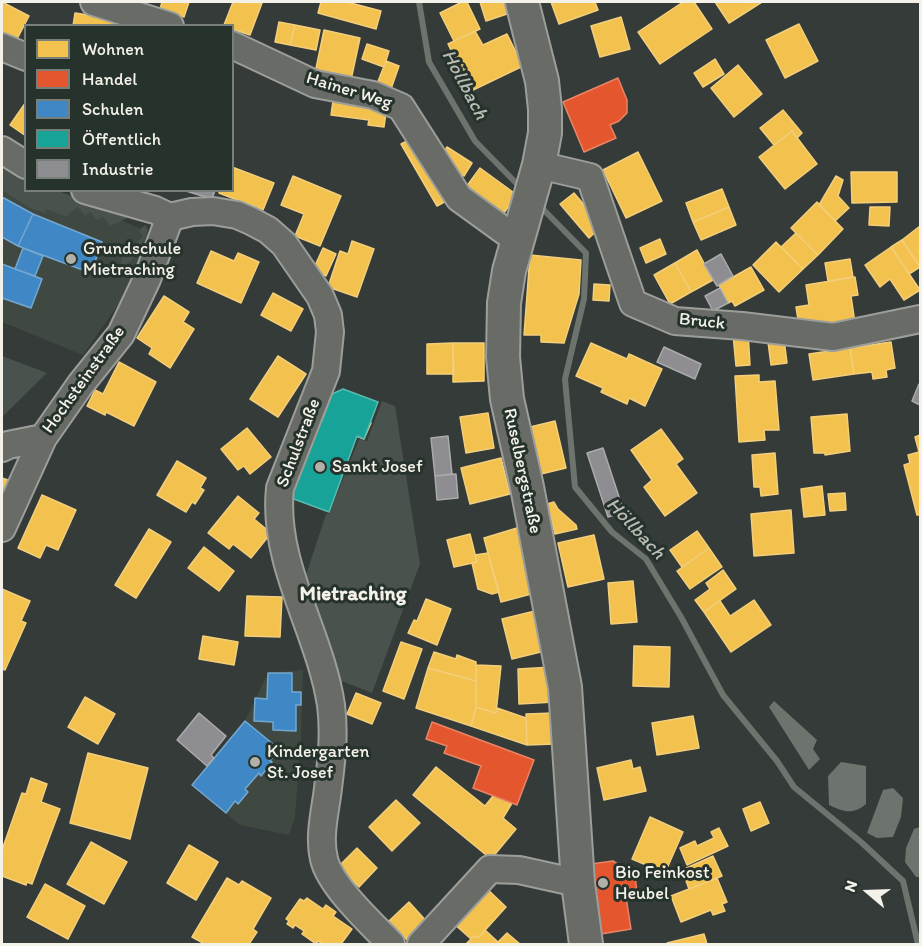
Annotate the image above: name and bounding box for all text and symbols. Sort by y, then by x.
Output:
legend [24,24,234,192]
text: Wohnen [82,38,144,60]
water label: Höllbach [436,46,492,124]
text: Handel [82,68,137,90]
street label: Hainer Weg [303,68,395,114]
text: Schulen [82,98,144,120]
text: Öffentlich [82,128,161,150]
text: Industrie [82,158,153,180]
place label: Grundschule Mietraching [83,238,181,280]
marker: Grundschule Mietraching [64,252,78,266]
street label: Bruck [678,309,726,335]
street label: Hochsteinstraße [38,322,130,438]
street label: Schulstraße [272,396,326,490]
street label: Ruselbergstraße [498,406,546,536]
place label: Sankt Josef [332,456,423,478]
marker: Sankt Josef [313,460,327,474]
water label: Höllbach [600,493,670,565]
district label: Mietraching [299,582,407,608]
place label: Kindergarten St. Josef [267,741,369,783]
marker: Kindergarten St. Josef [248,755,262,769]
place label: Bio Feinkost Heubel [615,862,710,904]
north arrow [838,862,898,922]
marker: Bio Feinkost Heubel [596,876,610,890]
text: N [840,878,861,894]

